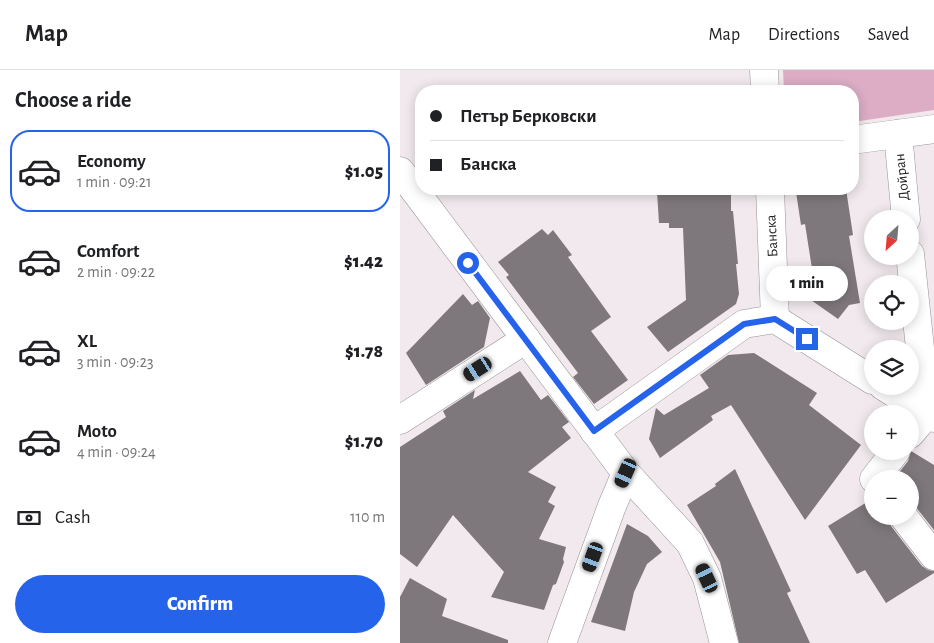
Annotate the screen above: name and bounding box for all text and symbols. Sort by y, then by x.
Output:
text: Map [25,22,68,46]
text: Map [709,26,740,44]
text: Directions [768,26,840,44]
text: Saved [868,26,909,44]
text: Choose a ride [15,89,131,111]
text: Петър Берковски [460,107,597,126]
icon: car [17,149,62,194]
text: Economy [77,152,146,171]
street label: Дойран [892,153,912,201]
text: Банска [460,155,516,174]
text: $1.05 [345,162,383,181]
text: 1 min · 09:21 [77,174,151,190]
north arrow [864,210,919,265]
map controls [864,210,919,525]
street label: Банска [763,214,781,258]
icon: car [17,239,62,284]
text: Comfort [77,242,139,261]
text: $1.42 [344,252,383,271]
route start [457,252,479,274]
text: 2 min · 09:22 [77,264,155,280]
callout: 1 min [766,266,848,302]
text: 1 min [790,275,824,291]
button: locate [864,275,919,330]
route end [796,328,818,350]
icon: car [17,329,62,374]
text: XL [77,332,97,351]
button: layers [864,340,919,395]
text: $1.78 [345,342,383,361]
text: 3 min · 09:23 [77,354,154,370]
car [461,355,494,383]
button: + [864,405,919,460]
icon: car [17,419,62,464]
text: Moto [77,422,117,441]
text: $1.70 [345,432,383,451]
text: 4 min · 09:24 [77,444,156,460]
car [613,456,638,490]
button: − [864,470,919,525]
icon: cash [15,504,43,532]
text: Cash [55,508,91,527]
text: 110 m [350,509,385,525]
car [580,540,605,574]
car [693,561,720,595]
button: Confirm [15,575,385,633]

